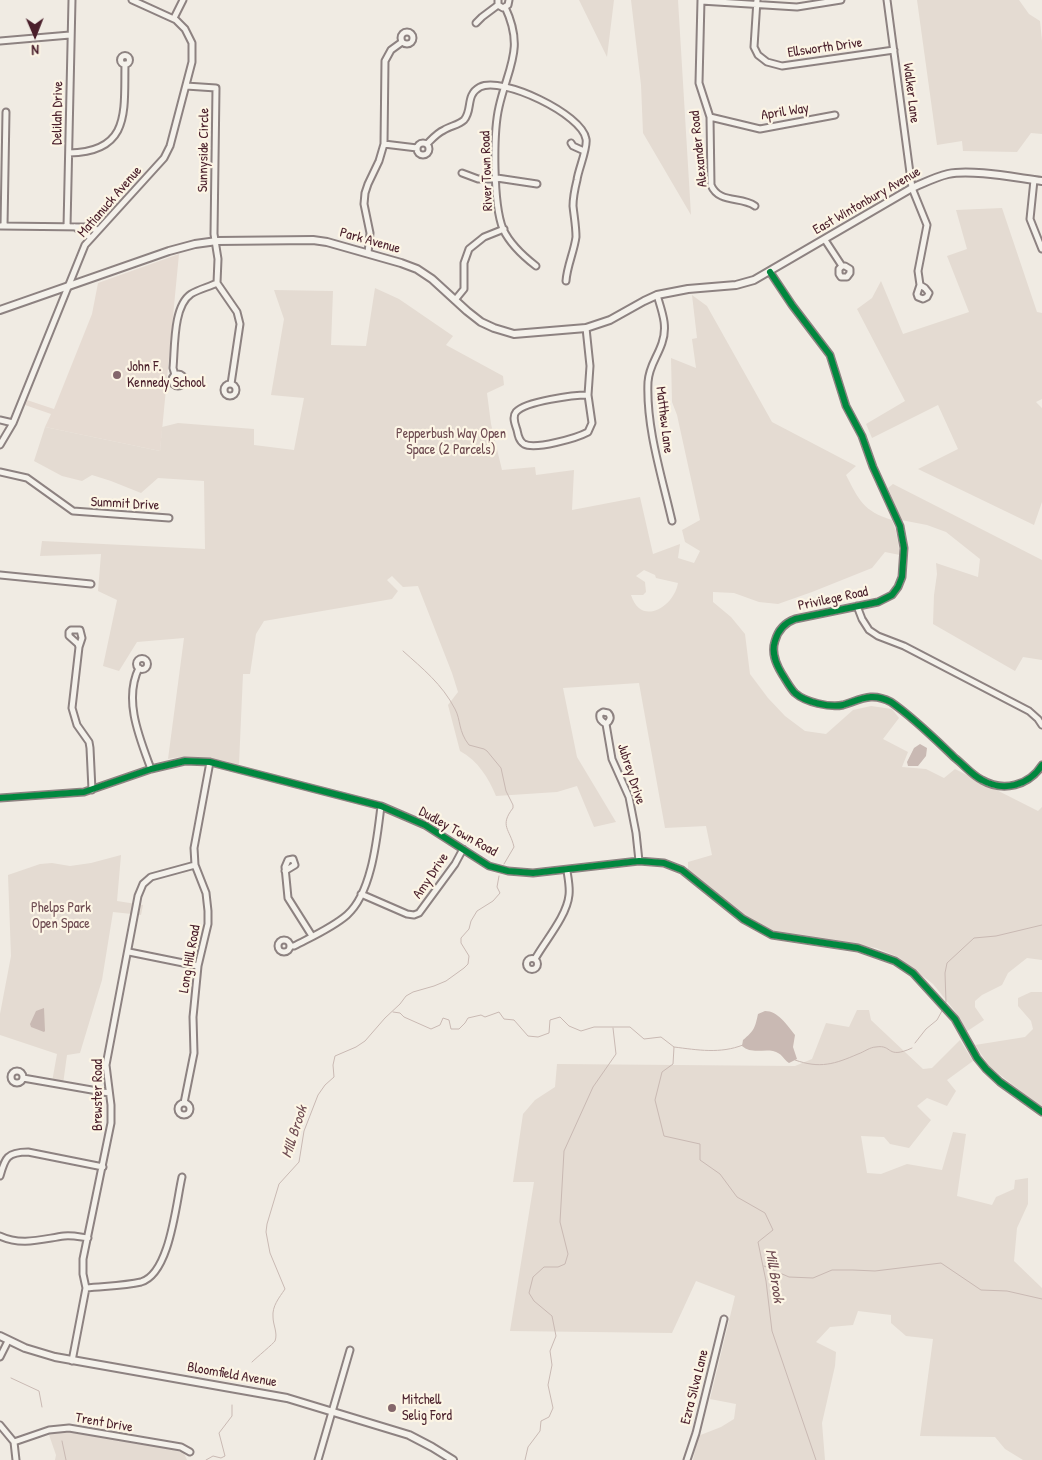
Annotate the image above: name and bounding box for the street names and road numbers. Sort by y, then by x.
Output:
street label: Ellsworth Drive [787,34,863,62]
street label: Walker Lane [899,62,923,124]
street label: Delilah Drive [49,81,67,145]
street label: April Way [760,100,810,124]
street label: Sunnyside Circle [195,108,213,192]
street label: Alexander Road [687,110,711,188]
street label: River Town Road [477,131,497,211]
street label: Matianuck Avenue [74,163,146,241]
street label: East Wintonbury Avenue [810,163,924,239]
street label: Park Avenue [338,224,402,258]
street label: Matthew Lane [652,386,676,454]
street label: Summit Drive [90,494,160,514]
street label: Privilege Road [796,583,870,615]
street label: Jubrey Drive [613,741,649,807]
street label: Dudley Town Road [416,803,500,861]
street label: Amy Drive [410,850,452,902]
street label: Long Hill Road [176,924,204,994]
street label: Brewster Road [90,1059,106,1131]
street label: Ezra Silva Lane [678,1348,712,1426]
street label: Bloomfield Avenue [186,1359,278,1391]
street label: Trent Drive [74,1410,134,1436]

